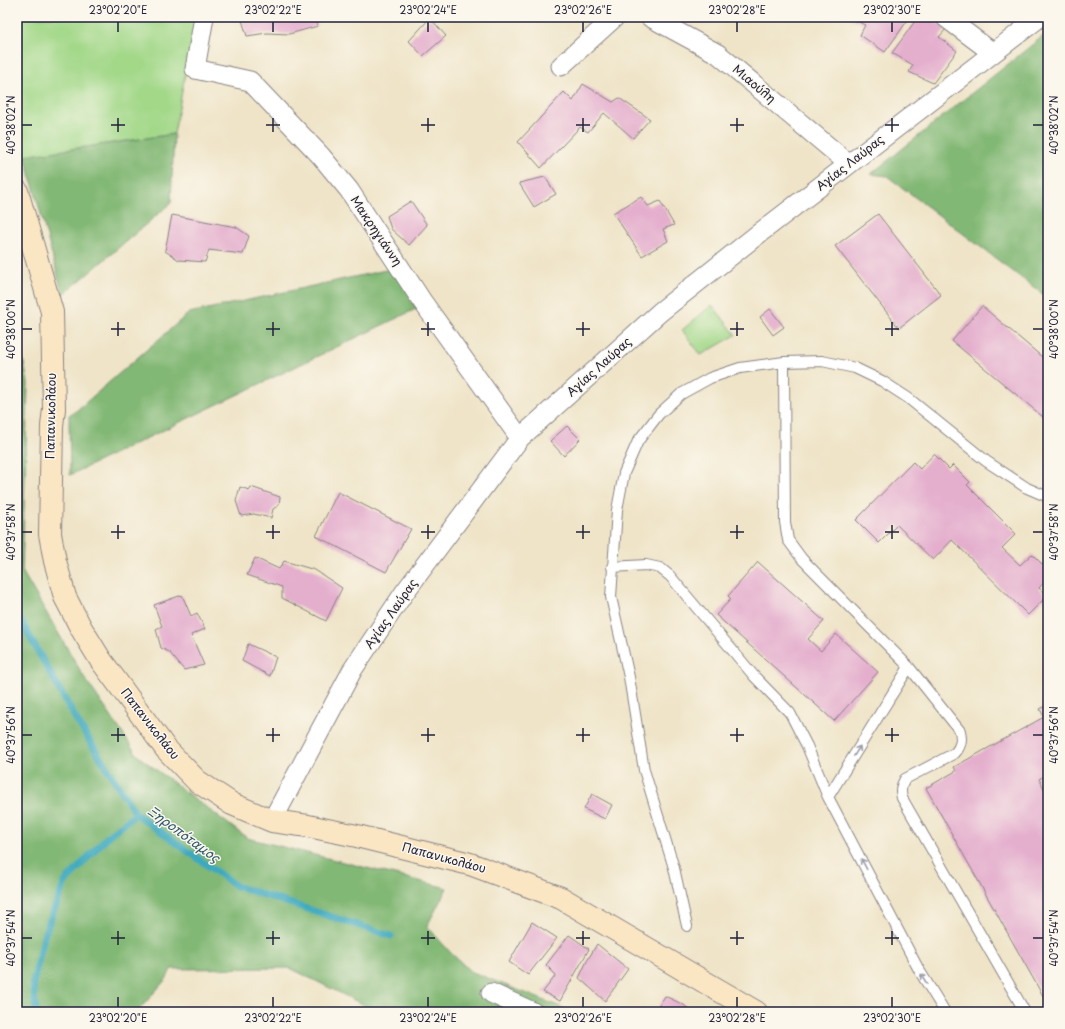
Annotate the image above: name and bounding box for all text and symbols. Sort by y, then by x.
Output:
text: 23°02'20"E [89,2,147,17]
text: 23°02'22"E [244,2,302,17]
text: 23°02'24"E [399,2,457,17]
text: 23°02'26"E [554,2,612,17]
text: 23°02'28"E [708,2,766,17]
text: 23°02'30"E [863,2,921,17]
street label: Μιαούλη [729,60,780,107]
text: 40°38'02"N [3,95,18,155]
text: 40°38'02"N [1046,95,1061,155]
street label: Αγίας Λαύρας [812,130,887,194]
street label: Μακρηγιάννη [347,192,407,269]
text: 40°38'00"N [3,299,18,359]
text: 40°38'00"N [1046,299,1061,359]
street label: Αγίας Λαύρας [562,332,635,400]
street label: Παπανικολάου [40,373,60,459]
text: 40°37'58"N [3,503,18,560]
text: 40°37'58"N [1046,503,1061,560]
street label: Αγίας Λαύρας [359,575,421,652]
street label: Παπανικολάου [117,684,185,763]
text: 40°37'56"N [3,706,18,764]
text: 40°37'56"N [1046,706,1061,764]
one-way arrow [853,746,861,757]
water label: Ξηροπόταμος [144,801,225,867]
street label: Παπανικολάου [400,837,488,877]
one-way arrow [859,858,867,870]
text: 40°37'54"N [3,909,18,967]
text: 40°37'54"N [1046,909,1061,967]
one-way arrow [920,973,928,985]
text: 23°02'20"E [89,1010,147,1025]
text: 23°02'22"E [244,1010,302,1025]
text: 23°02'24"E [399,1010,457,1025]
text: 23°02'26"E [554,1010,612,1025]
text: 23°02'28"E [708,1010,766,1025]
text: 23°02'30"E [863,1010,921,1025]

